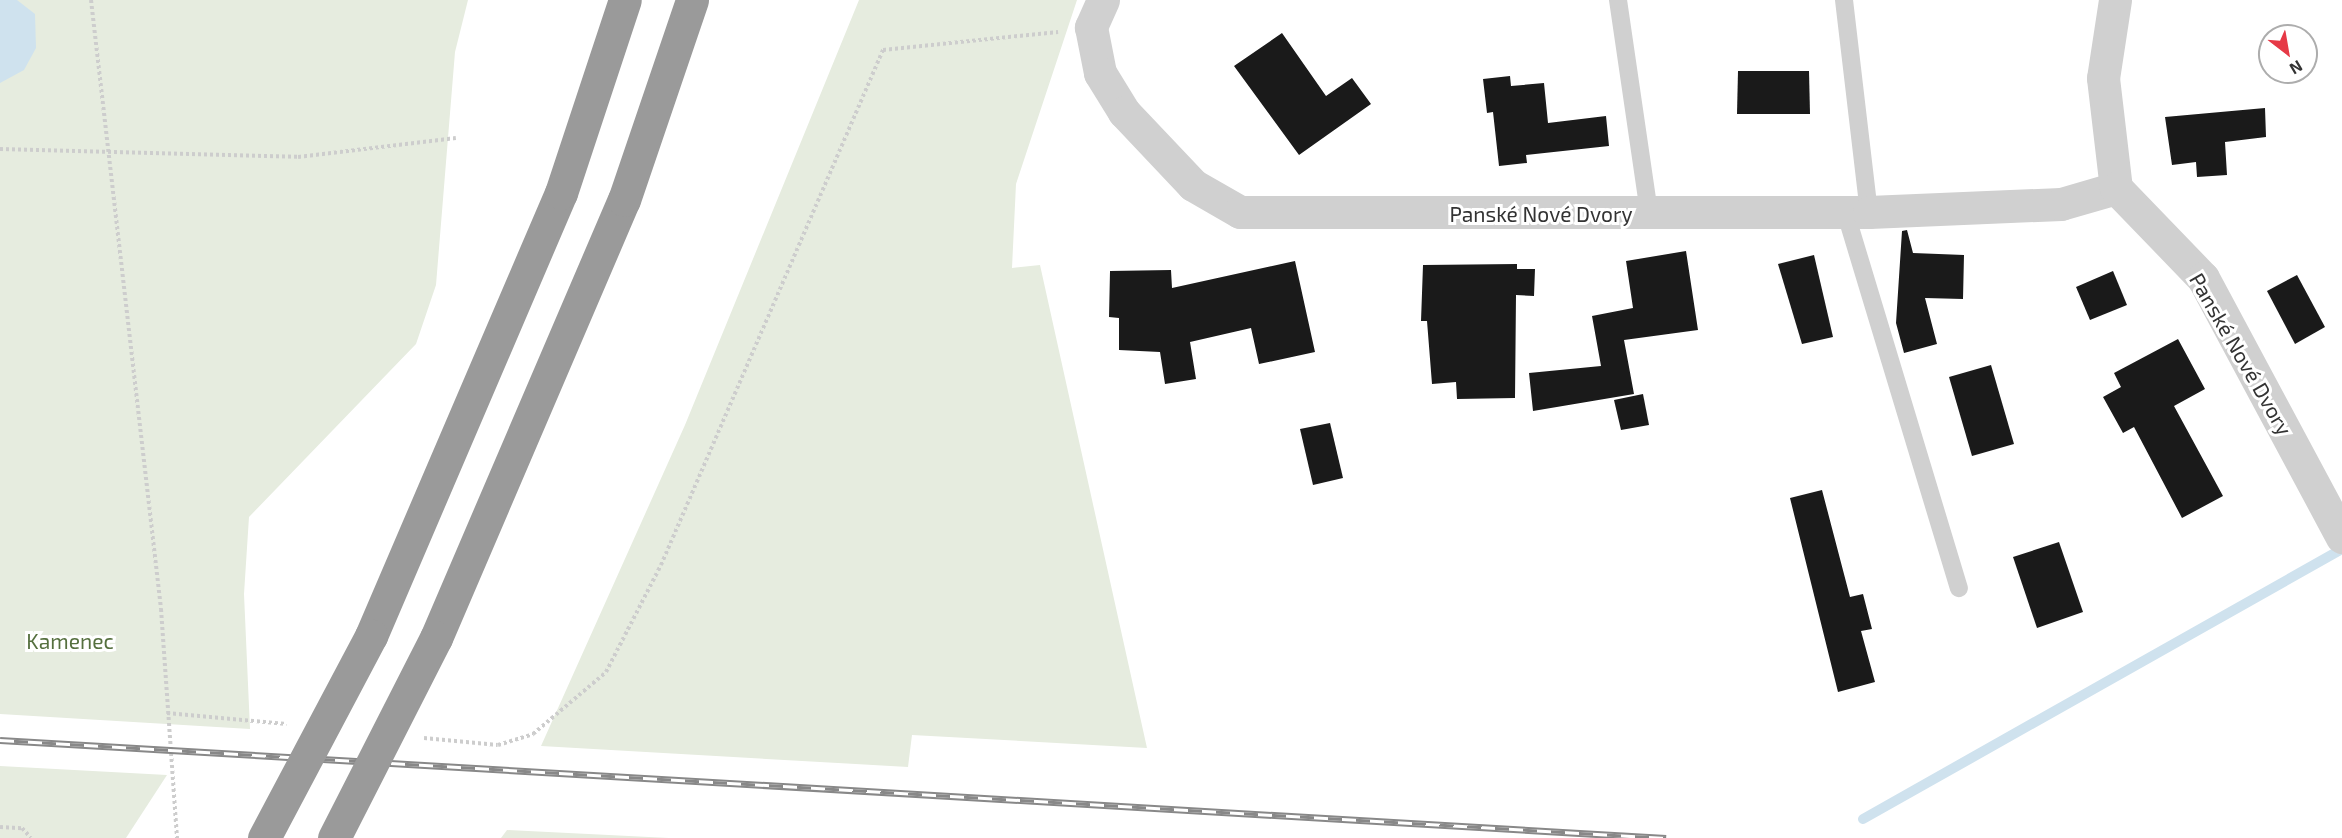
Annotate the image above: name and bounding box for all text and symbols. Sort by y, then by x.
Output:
north arrow [2258,24,2318,84]
text: N [2287,57,2306,79]
street label: Panské Nové Dvory [1449,201,1633,227]
street label: Panské Nové Dvory [2184,268,2298,440]
park label: Kamenec [26,628,114,654]

